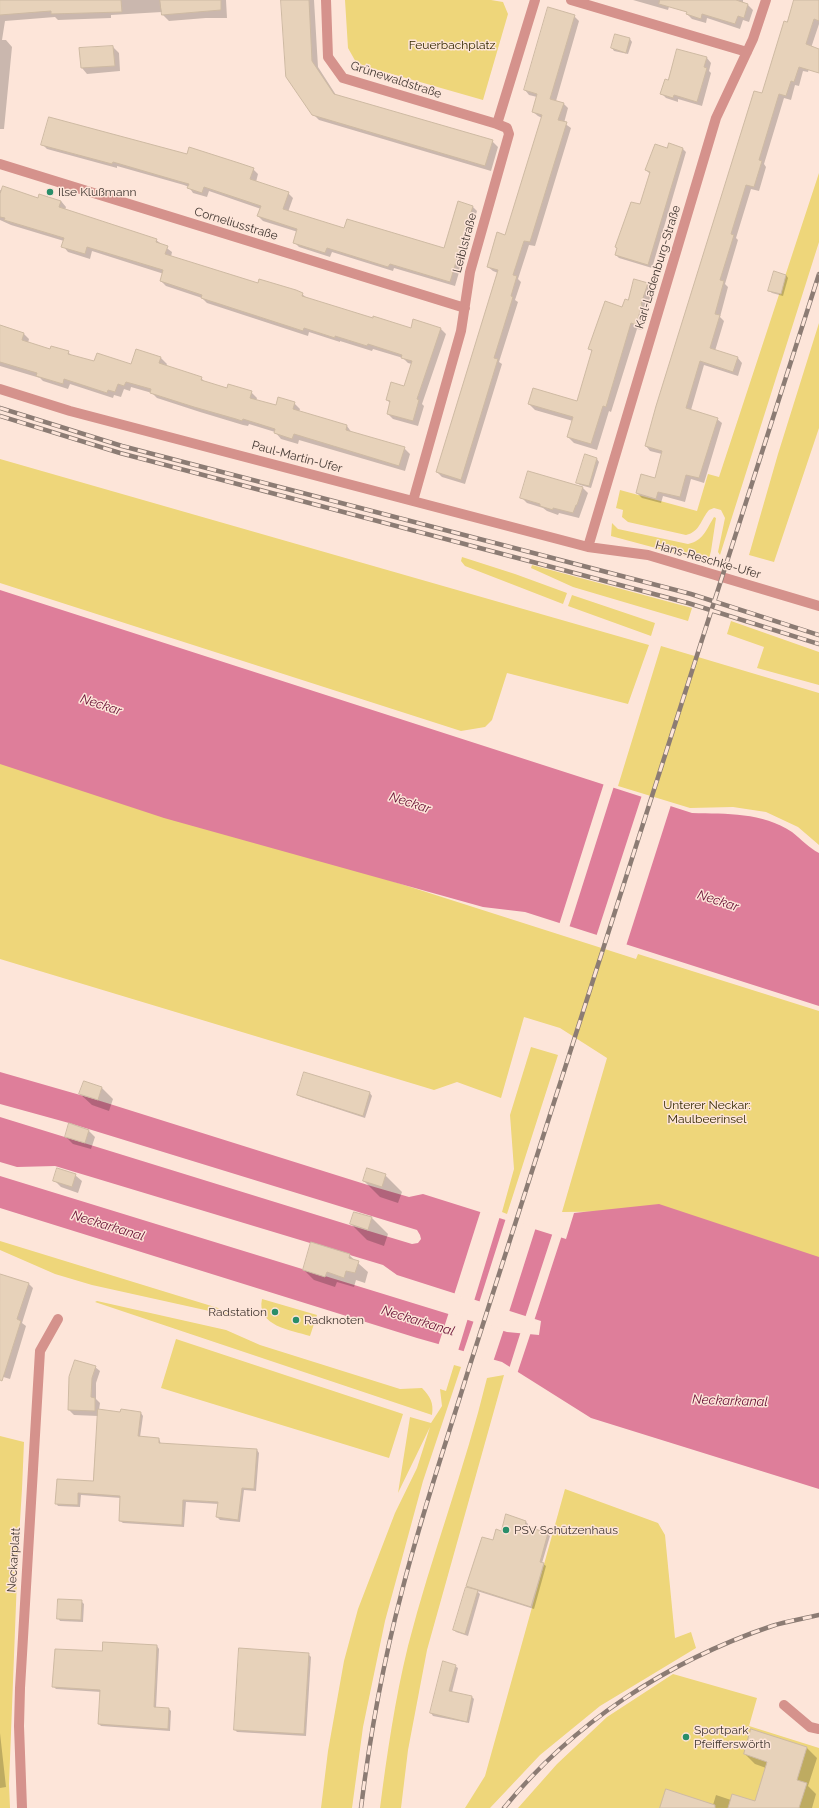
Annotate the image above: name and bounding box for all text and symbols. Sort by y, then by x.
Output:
park label: Feuerbachplatz [409,38,495,52]
street label: Grünewaldstraße [349,58,443,102]
place label: Ilse Klußmann [58,185,136,199]
marker: Ilse Klußmann [45,187,55,197]
street label: Corneliusstraße [192,204,280,244]
street label: Karl-Ladenburg-Straße [632,204,684,330]
street label: Leiblstraße [450,211,480,275]
street label: Paul-Martin-Ufer [250,438,344,476]
street label: Hans-Reschke-Ufer [653,538,763,582]
water label: Neckar [78,691,124,719]
water label: Neckar [387,789,433,817]
water label: Neckar [695,887,741,915]
park label: Unterer Neckar: Maulbeerinsel [663,1098,751,1126]
water label: Neckarkanal [70,1207,146,1245]
water label: Neckarkanal [380,1302,456,1340]
place label: Radstation [208,1305,267,1319]
marker: Radstation [270,1307,280,1317]
place label: Radknoten [304,1313,364,1327]
marker: Radknoten [291,1315,301,1325]
water label: Neckarkanal [692,1392,768,1410]
place label: PSV Schützenhaus [514,1523,618,1537]
marker: PSV Schützenhaus [501,1525,511,1535]
street label: Neckarplatt [5,1527,23,1593]
place label: Sportpark Pfeifferswörth [694,1723,771,1751]
marker: Sportpark Pfeifferswörth [681,1732,691,1742]

